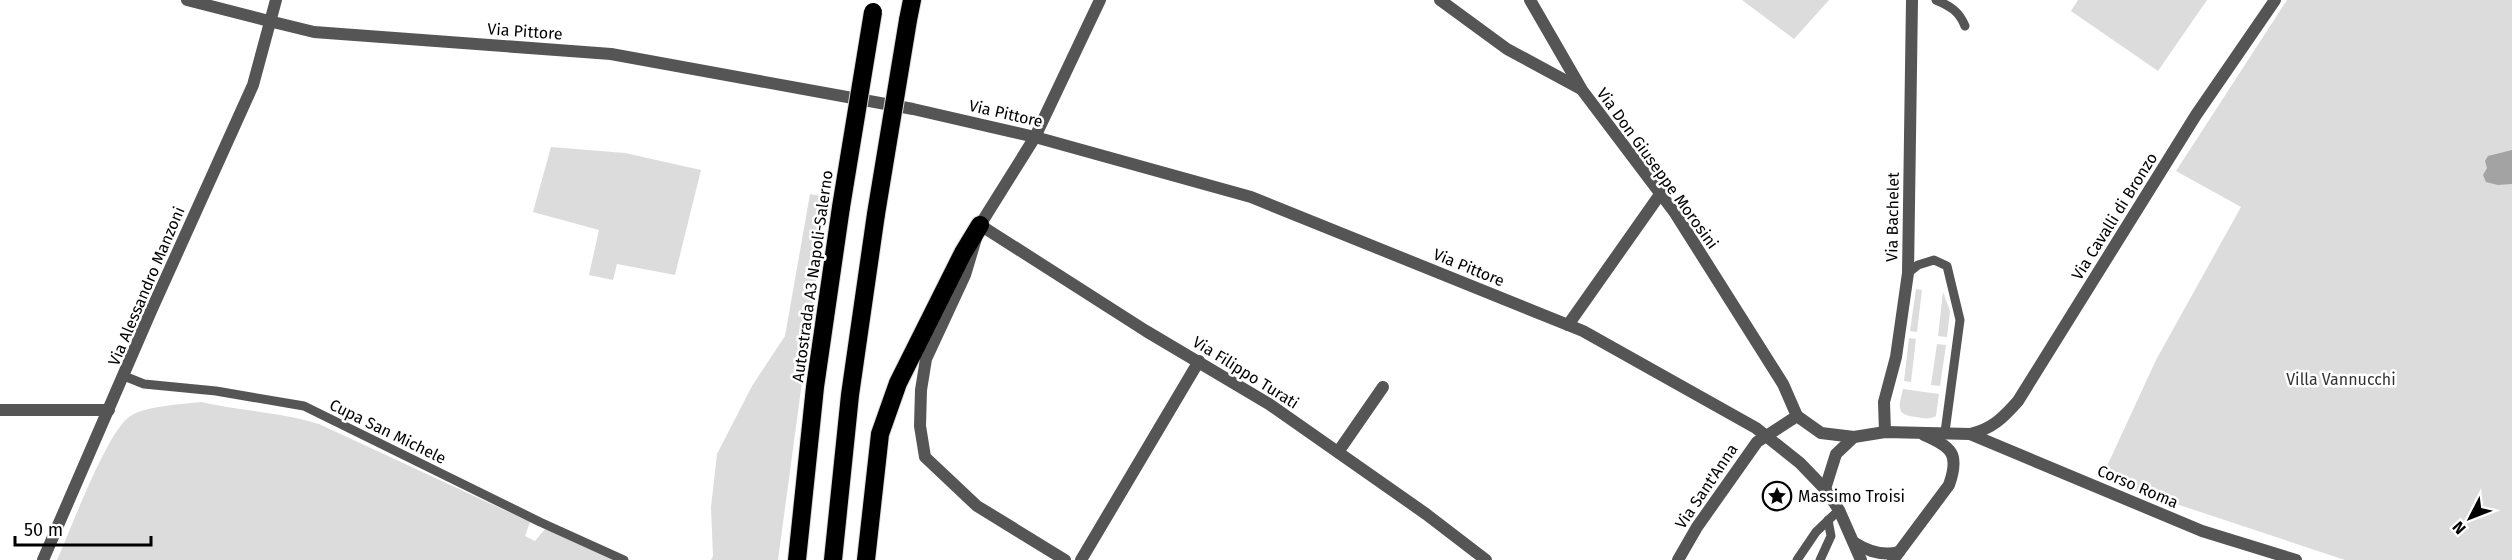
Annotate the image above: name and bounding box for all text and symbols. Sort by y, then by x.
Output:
street label: Via Pittore [487,19,563,44]
street label: Via Don Giuseppe Morosini [1593,84,1722,253]
street label: Via Pittore [967,96,1045,131]
street label: Via Cavalli di Bronzo [2068,149,2161,283]
street label: Autostrada A3 Napoli-Salerno [788,169,837,383]
street label: Via Bachelet [1882,172,1903,262]
street label: Via Alessandro Manzoni [104,204,189,369]
street label: Via Pittore [1430,245,1507,290]
street label: Via Filippo Turati [1189,332,1302,413]
park label: Villa Vannucchi [2286,370,2396,389]
street label: Cupa San Michele [326,395,449,468]
street label: Via Sant'Anna [1671,440,1742,532]
street label: Corso Roma [2094,461,2181,512]
place icon: Massimo Troisi [1761,480,1793,512]
place label: Massimo Troisi [1798,487,1905,506]
north arrow [2440,488,2500,548]
scale bar [15,509,152,547]
text: N [2449,517,2470,538]
text: 50 m [24,519,63,541]

